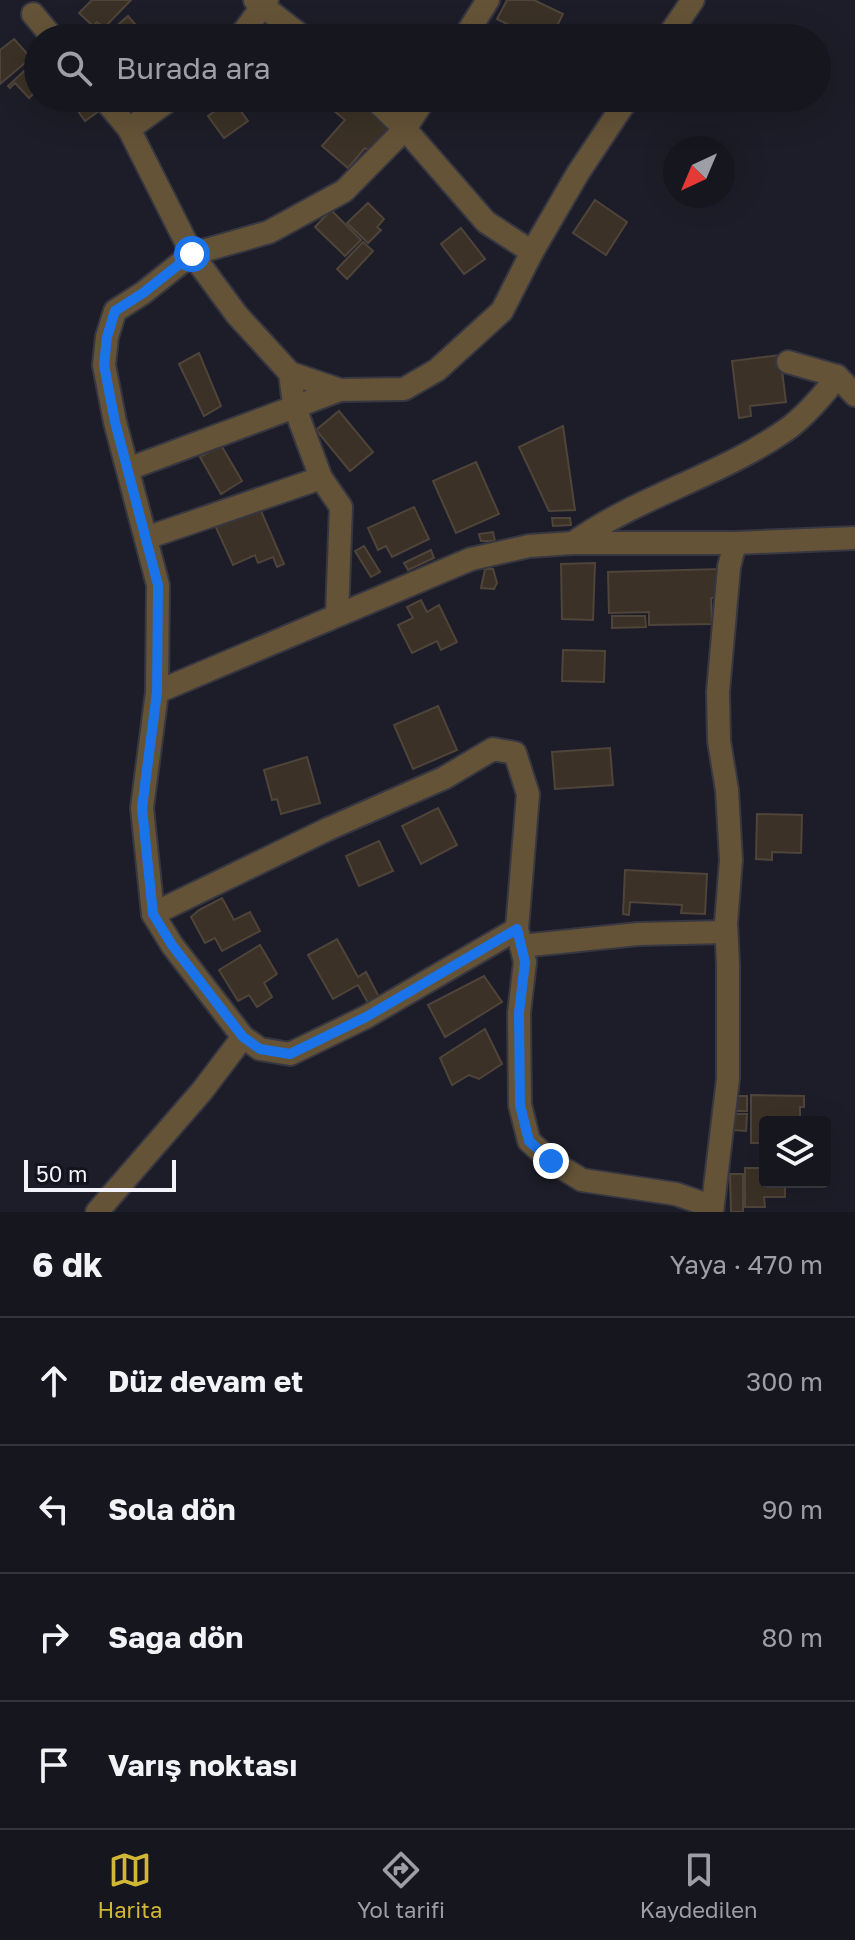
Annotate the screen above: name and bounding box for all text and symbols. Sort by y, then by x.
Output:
search box [24,24,831,112]
icon: search [52,46,96,90]
text: Burada ara [116,50,271,86]
north arrow [663,136,735,208]
route start [174,236,210,272]
map controls [759,1116,831,1188]
button: layers [759,1116,831,1188]
route end [533,1143,569,1179]
scale bar [24,1156,176,1192]
text: 50 m [36,1160,87,1187]
text: 6 dk [32,1244,103,1284]
text: Yaya · 470 m [670,1249,823,1280]
icon: ahead [32,1359,76,1403]
text: Düz devam et [108,1363,303,1399]
text: 300 m [746,1366,823,1397]
icon: left [32,1487,76,1531]
text: Sola dön [108,1491,236,1527]
text: 90 m [762,1494,823,1525]
icon: right [32,1615,76,1659]
text: Sağa dön [108,1619,243,1655]
text: 80 m [762,1622,823,1653]
icon: arrive [32,1743,76,1787]
text: Varış noktası [108,1747,297,1783]
tab: Harita [97,1848,162,1923]
tab: Yol tarifi [357,1848,445,1923]
tab: Kaydedilen [640,1848,758,1923]

